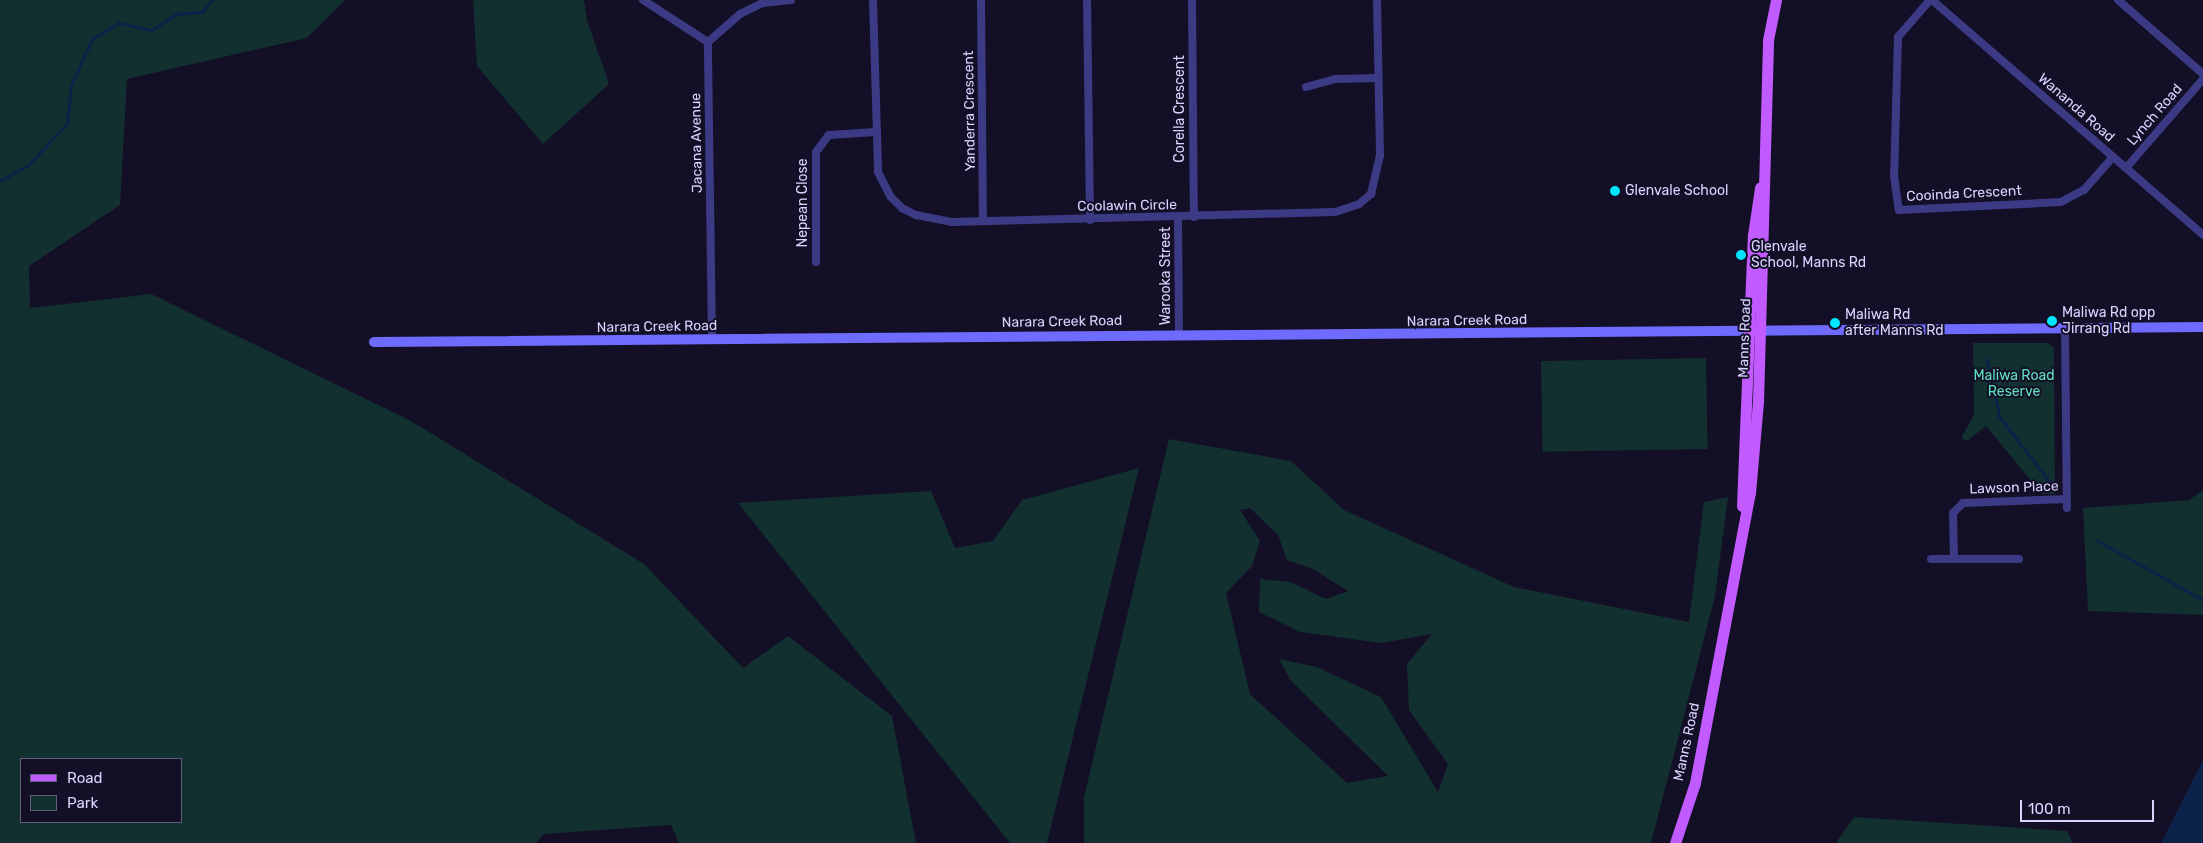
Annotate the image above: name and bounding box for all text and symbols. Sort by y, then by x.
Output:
street label: Yanderra Crescent [961,51,979,171]
street label: Corella Crescent [1172,55,1188,163]
street label: Wananda Road [2034,70,2118,146]
street label: Lynch Road [2124,81,2186,149]
street label: Jacana Avenue [688,93,706,193]
street label: Nepean Close [795,158,811,248]
place label: Glenvale School [1625,183,1728,199]
street label: Cooinda Crescent [1906,183,2022,205]
marker: Glenvale School [1609,185,1621,197]
street label: Coolawin Circle [1077,197,1177,215]
street label: Warooka Street [1158,227,1174,325]
place label: Glenvale School, Manns Rd [1751,239,1866,272]
marker: Glenvale School, Manns Rd [1735,249,1747,261]
street label: Manns Road [1735,298,1755,378]
place label: Maliwa Rd opp Jirrang Rd [2062,305,2155,338]
place label: Maliwa Rd after Manns Rd [1845,307,1944,340]
street label: Narara Creek Road [1406,312,1528,330]
street label: Narara Creek Road [1001,313,1123,331]
marker: Maliwa Rd opp Jirrang Rd [2046,315,2058,327]
marker: Maliwa Rd after Manns Rd [1829,317,1841,329]
street label: Narara Creek Road [596,318,718,336]
park label: Maliwa Road Reserve [1974,368,2054,401]
street label: Lawson Place [1969,478,2059,498]
street label: Manns Road [1671,701,1703,783]
legend [20,758,182,823]
text: Road [67,769,103,787]
scale bar [2023,790,2157,822]
text: Park [67,794,98,812]
text: 100 m [2028,800,2070,818]

